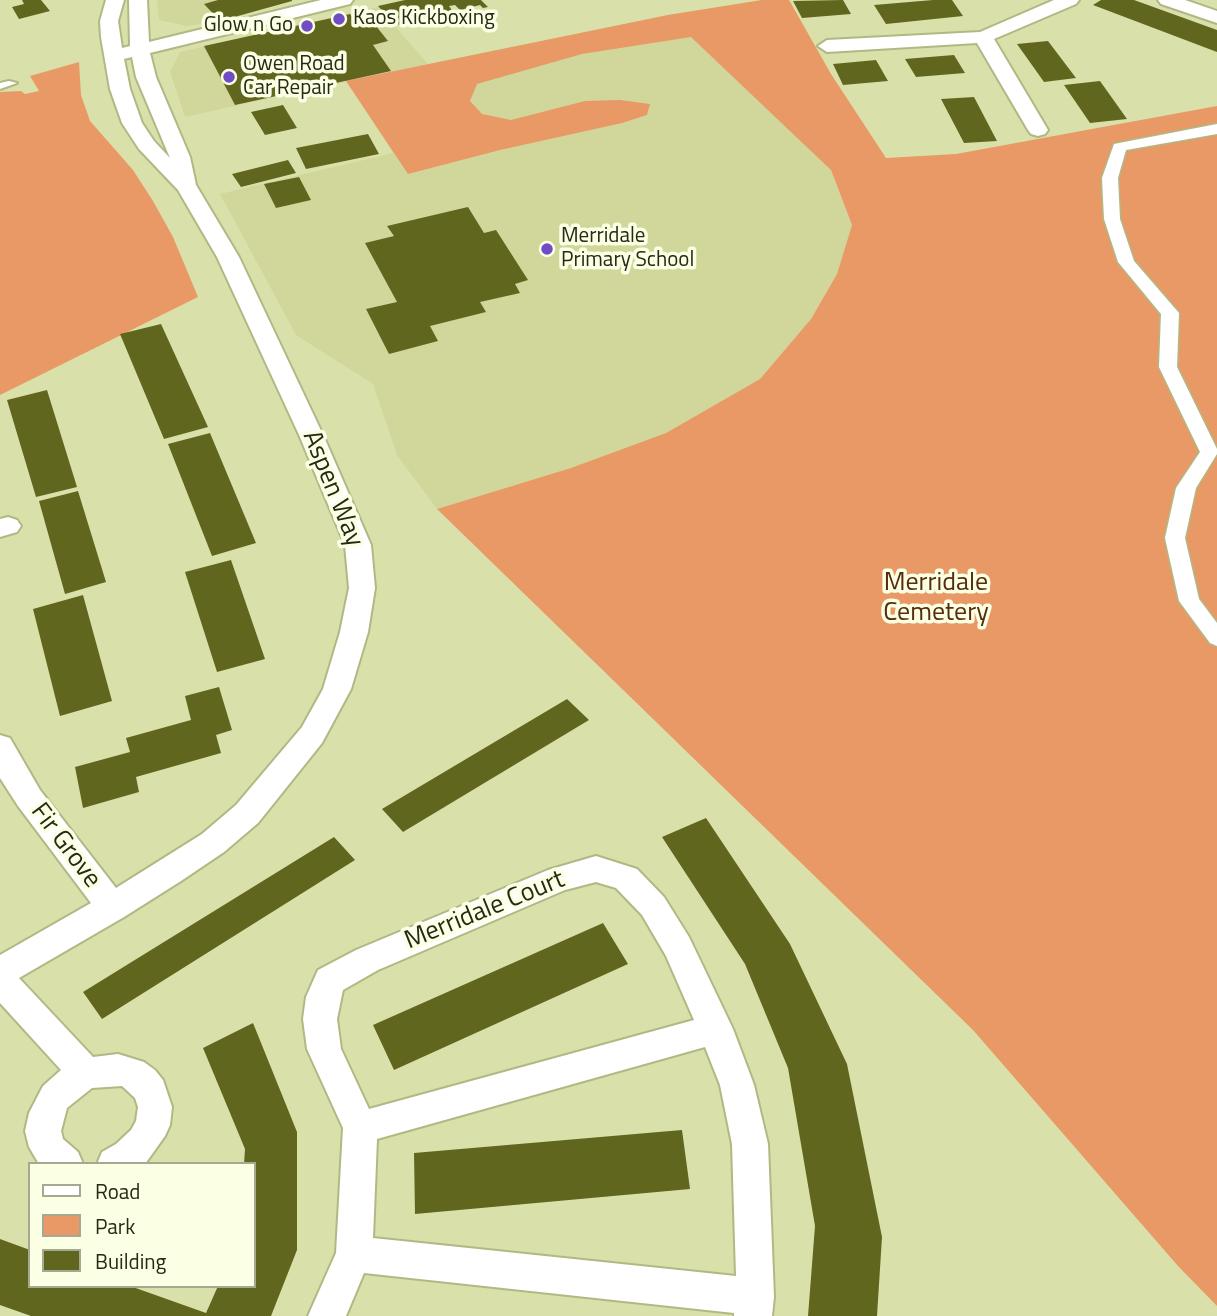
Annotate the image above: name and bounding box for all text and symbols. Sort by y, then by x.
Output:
place label: Kaos Kickboxing [353,6,495,32]
marker: Kaos Kickboxing [331,11,347,27]
place label: Glow n Go [204,13,293,39]
marker: Glow n Go [299,18,315,34]
place label: Owen Road Car Repair [243,52,345,102]
marker: Owen Road Car Repair [221,69,237,85]
place label: Merridale Primary School [561,224,694,274]
marker: Merridale Primary School [539,241,555,257]
street label: Aspen Way [295,427,369,551]
park label: Merridale Cemetery [883,568,989,630]
street label: Fir Grove [23,798,107,894]
street label: Merridale Court [400,865,570,957]
legend [28,1162,256,1288]
text: Road [95,1175,140,1207]
text: Park [95,1210,135,1242]
text: Building [95,1245,166,1277]

